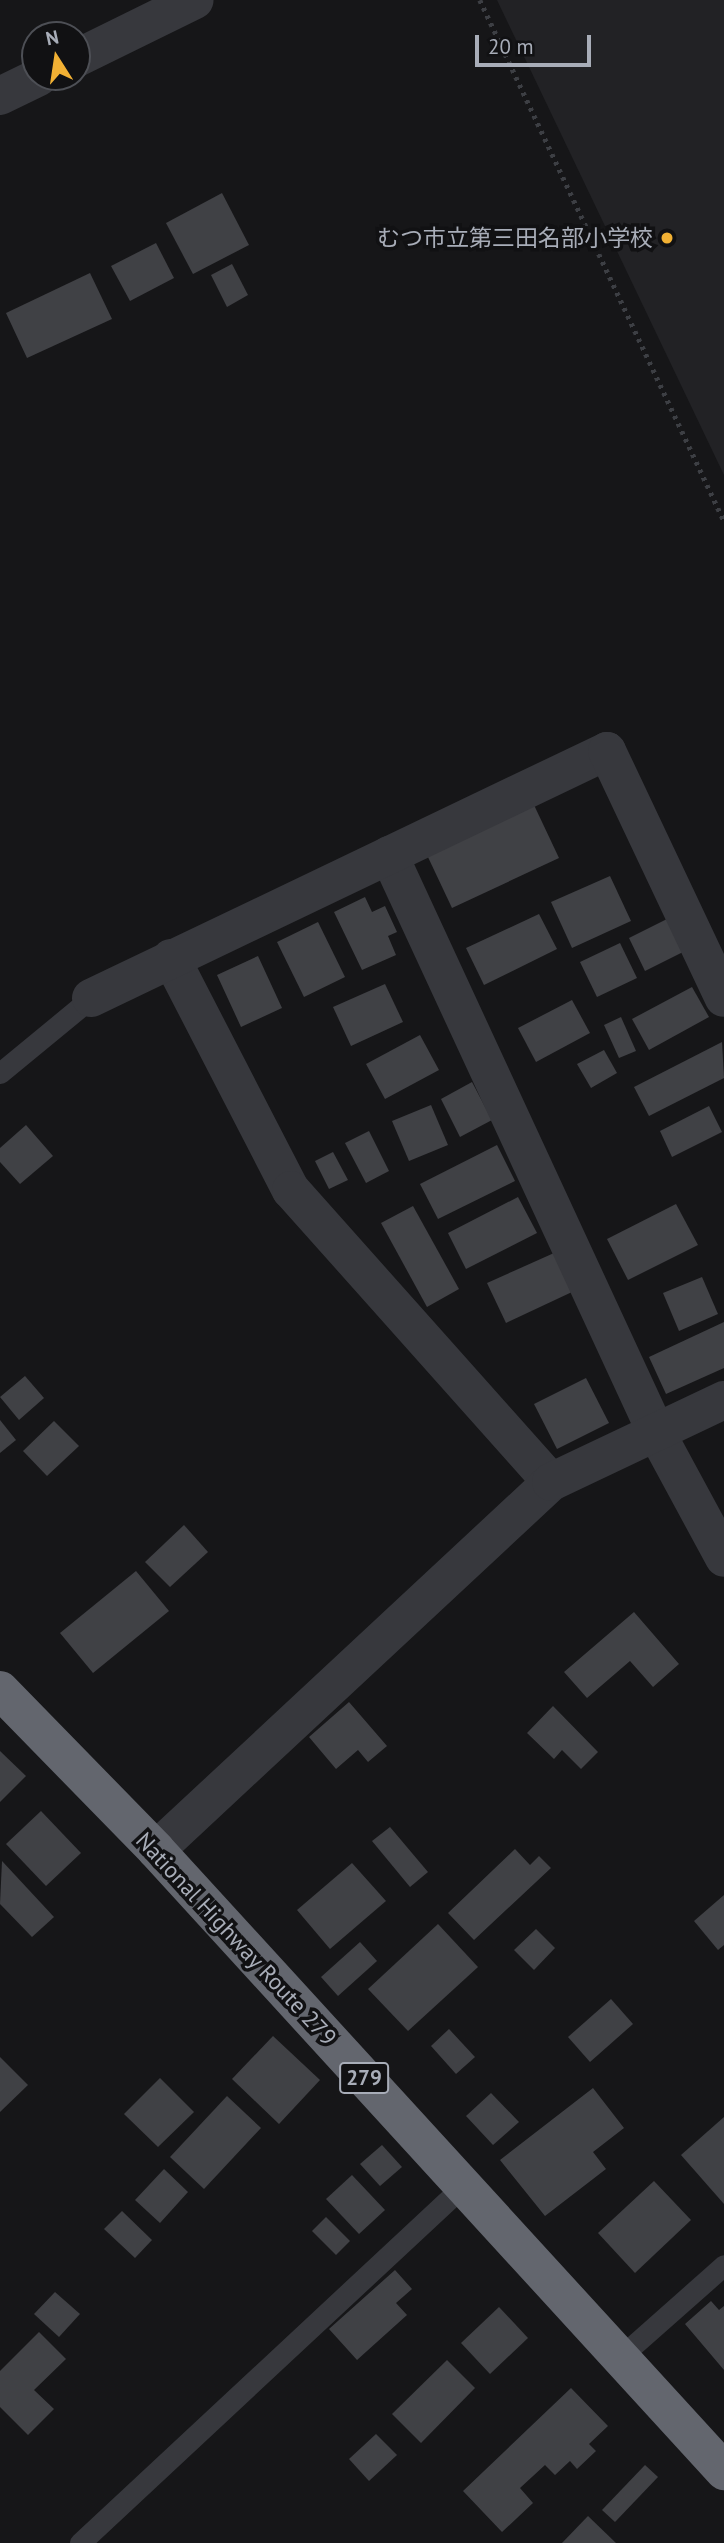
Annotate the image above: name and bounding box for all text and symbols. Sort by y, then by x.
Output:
north arrow [21,21,91,91]
scale bar [479,21,594,65]
text: N [43,24,61,50]
text: 20 m [488,33,534,60]
place label: むつ市立第三田名部小学校 [377,224,653,252]
marker: むつ市立第三田名部小学校 [659,230,675,246]
street label: National Highway Route 279 [130,1826,342,2052]
road number: 279 [338,2060,390,2096]

